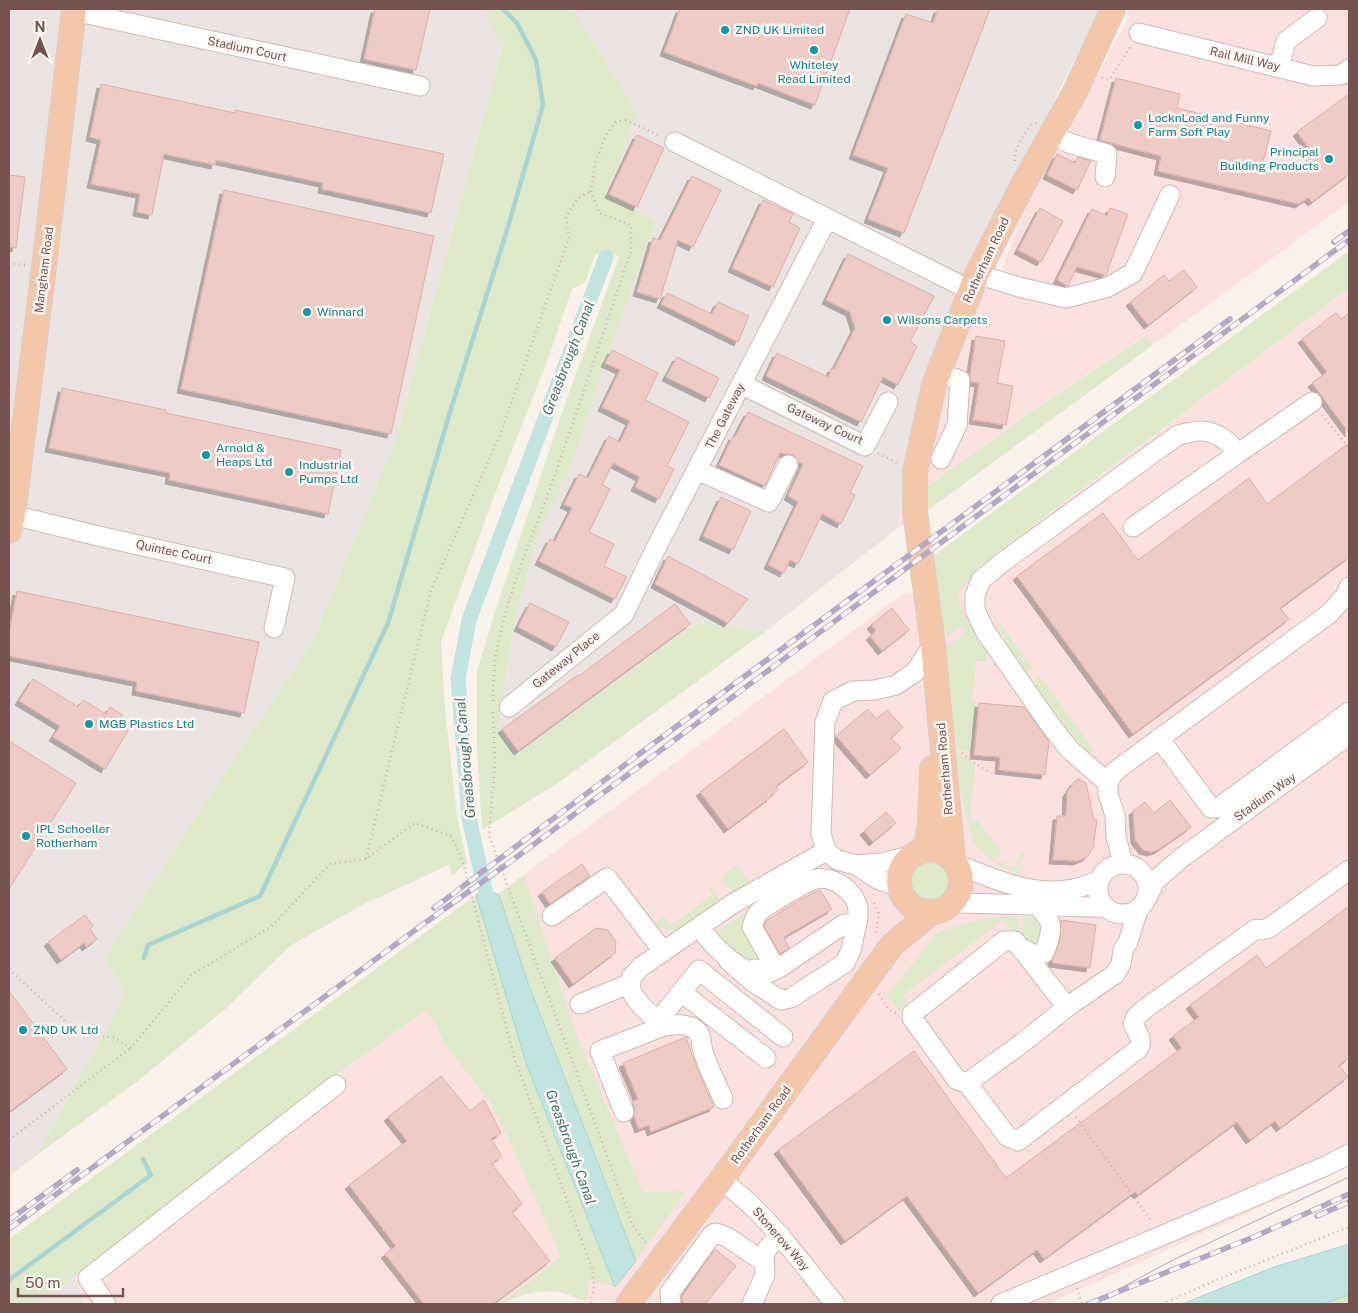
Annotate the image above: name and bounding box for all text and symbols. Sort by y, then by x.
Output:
north arrow [15,15,65,65]
text: N [35,19,45,35]
place label: ZND UK Limited [735,23,824,37]
marker: ZND UK Limited [719,24,731,36]
street label: Stadium Court [206,34,288,64]
marker: Whiteley Read Limited [808,44,820,56]
street label: Rail Mill Way [1209,44,1282,74]
place label: Whiteley Read Limited [777,58,851,86]
place label: LocknLoad and Funny Farm Soft Play [1148,111,1270,139]
marker: LocknLoad and Funny Farm Soft Play [1132,119,1144,131]
place label: Principal Building Products [1220,145,1319,173]
marker: Principal Building Products [1323,153,1335,165]
street label: Rotherham Road [960,215,1012,305]
street label: Mangham Road [32,226,56,314]
water label: Greasbrough Canal [539,299,597,417]
place label: Winnard [317,305,364,319]
marker: Winnard [301,306,313,318]
place label: Wilsons Carpets [897,313,988,327]
marker: Wilsons Carpets [881,314,893,326]
street label: The Gateway [702,380,748,451]
street label: Gateway Court [785,400,866,448]
place label: Arnold & Heaps Ltd [216,441,273,469]
marker: Arnold & Heaps Ltd [200,449,212,461]
place label: Industrial Pumps Ltd [299,458,358,486]
marker: Industrial Pumps Ltd [283,466,295,478]
street label: Quintec Court [135,537,214,567]
street label: Gateway Place [530,628,603,691]
water label: Greasbrough Canal [452,697,478,819]
place label: MGB Plastics Ltd [99,717,194,731]
marker: MGB Plastics Ltd [83,718,95,730]
street label: Rotherham Road [934,722,956,816]
street label: Stadium Way [1231,770,1299,824]
place label: IPL Schoeller Rotherham [36,822,110,850]
marker: IPL Schoeller Rotherham [20,830,32,842]
place label: ZND UK Ltd [33,1023,98,1037]
marker: ZND UK Ltd [17,1024,29,1036]
street label: Rotherham Road [728,1083,794,1167]
water label: Greasbrough Canal [543,1087,599,1207]
street label: Stonerow Way [750,1204,813,1274]
scale bar [18,1266,122,1298]
text: 50 m [25,1274,60,1291]

